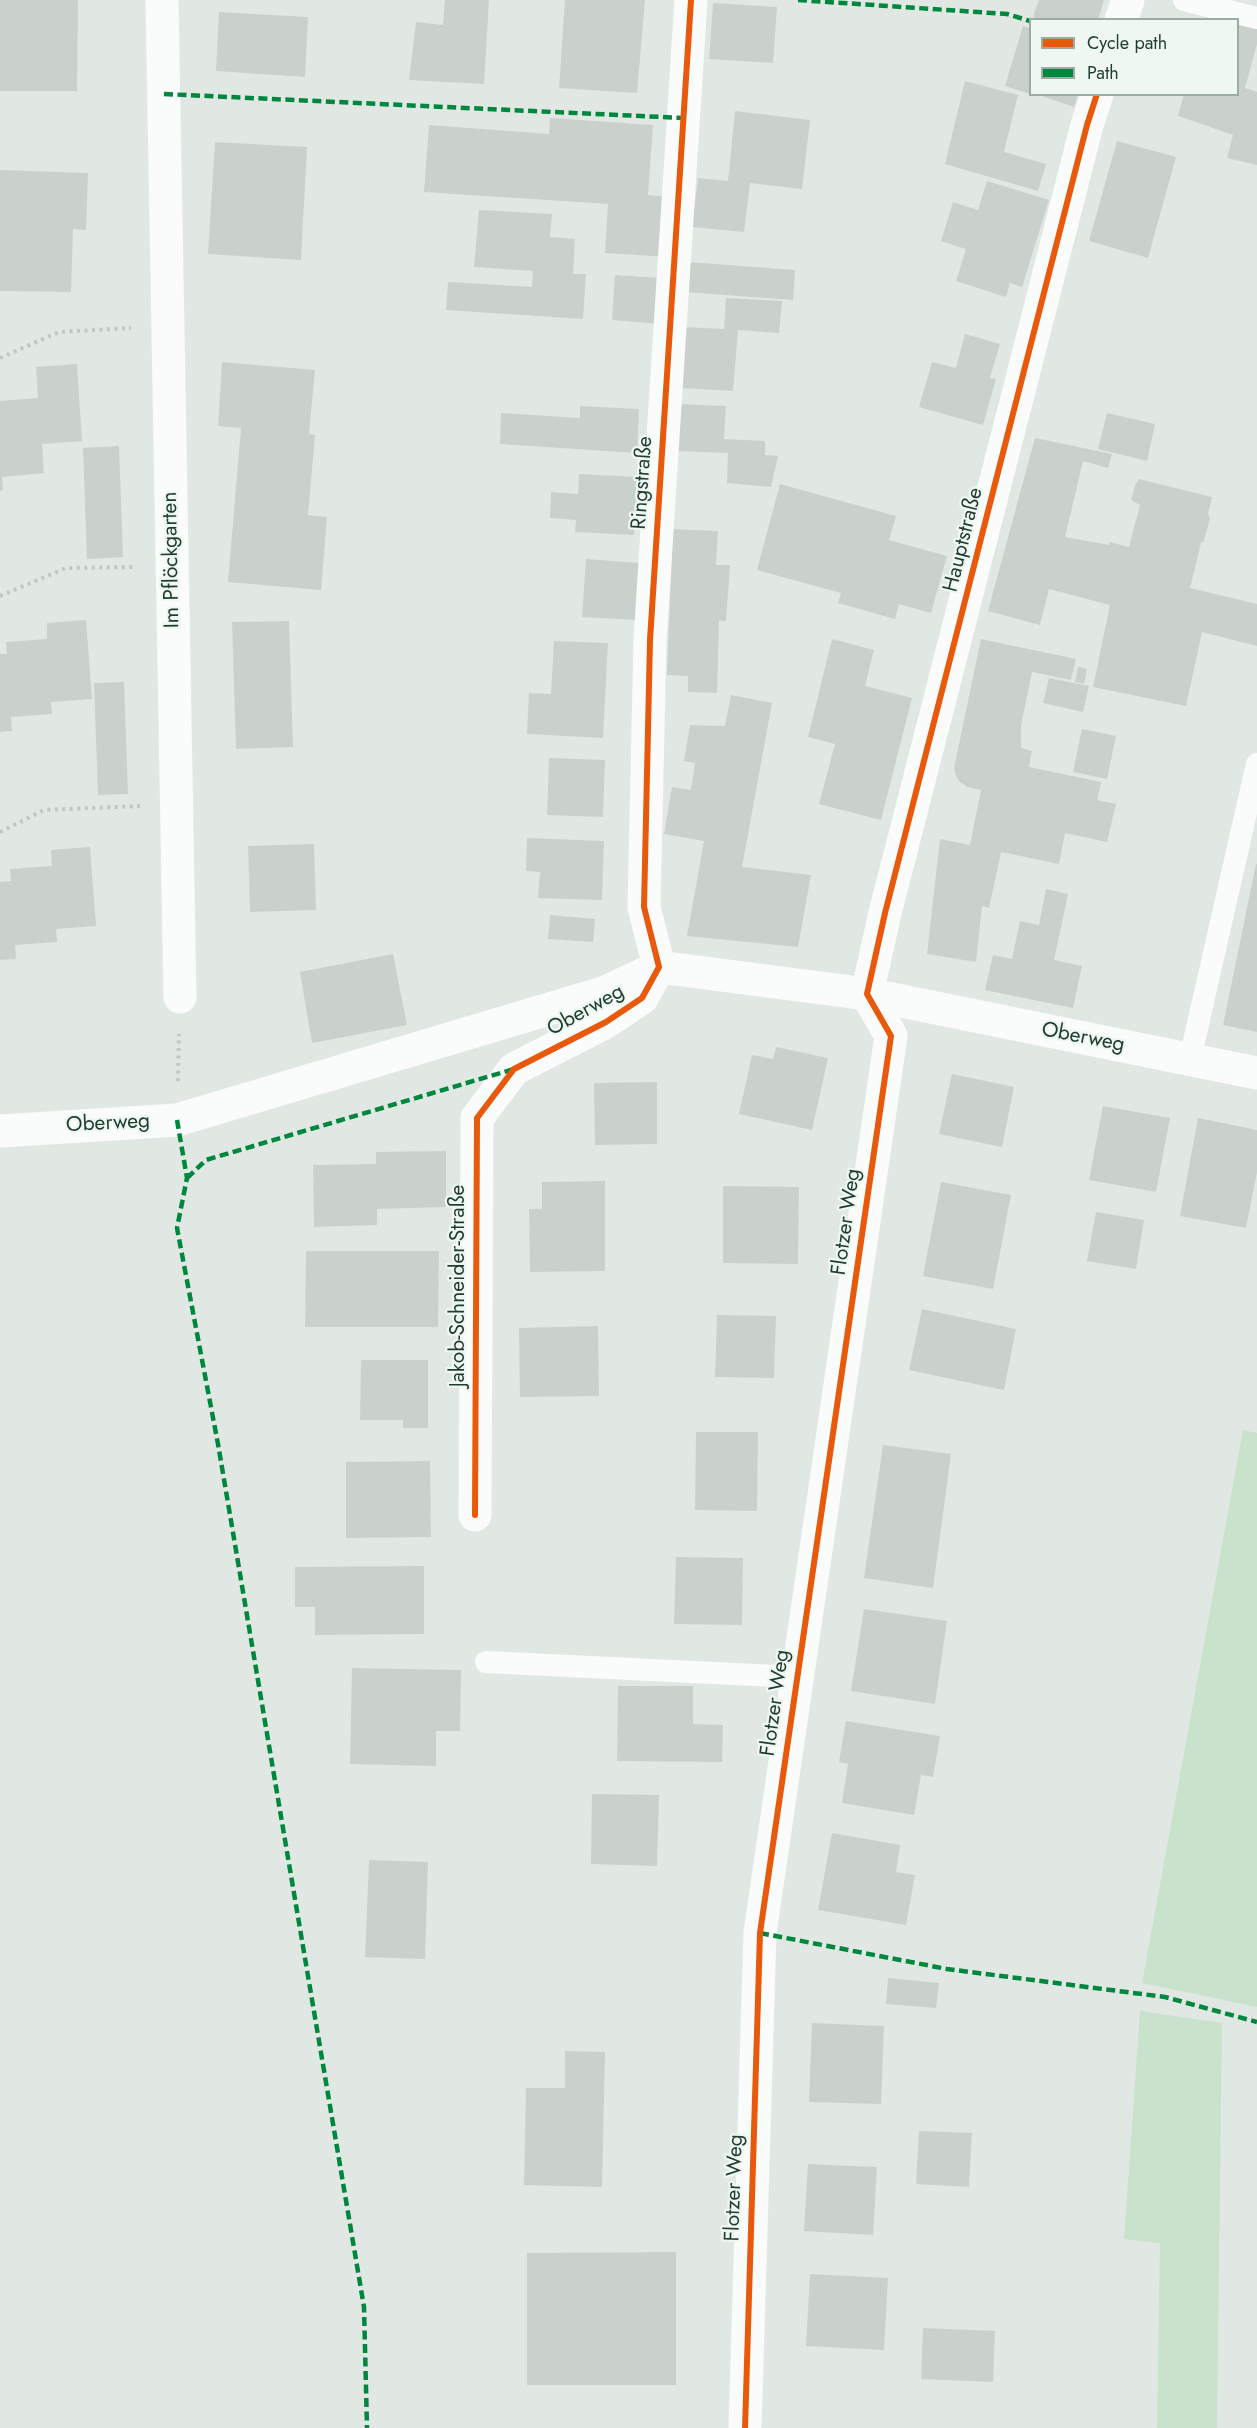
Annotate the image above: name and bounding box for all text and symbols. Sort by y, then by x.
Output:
legend [1029,18,1239,96]
text: Cycle path [1087,30,1167,56]
text: Path [1087,60,1119,86]
street label: Ringstraße [627,435,659,531]
street label: Hauptstraße [939,485,989,595]
street label: Im Pflöckgarten [158,491,186,629]
street label: Oberweg [543,980,629,1042]
street label: Oberweg [1039,1018,1127,1058]
street label: Oberweg [65,1109,151,1139]
street label: Flotzer Weg [827,1167,867,1277]
street label: Jakob-Schneider-Straße [446,1185,472,1387]
street label: Flotzer Weg [756,1648,796,1758]
street label: Flotzer Weg [721,2134,749,2242]

